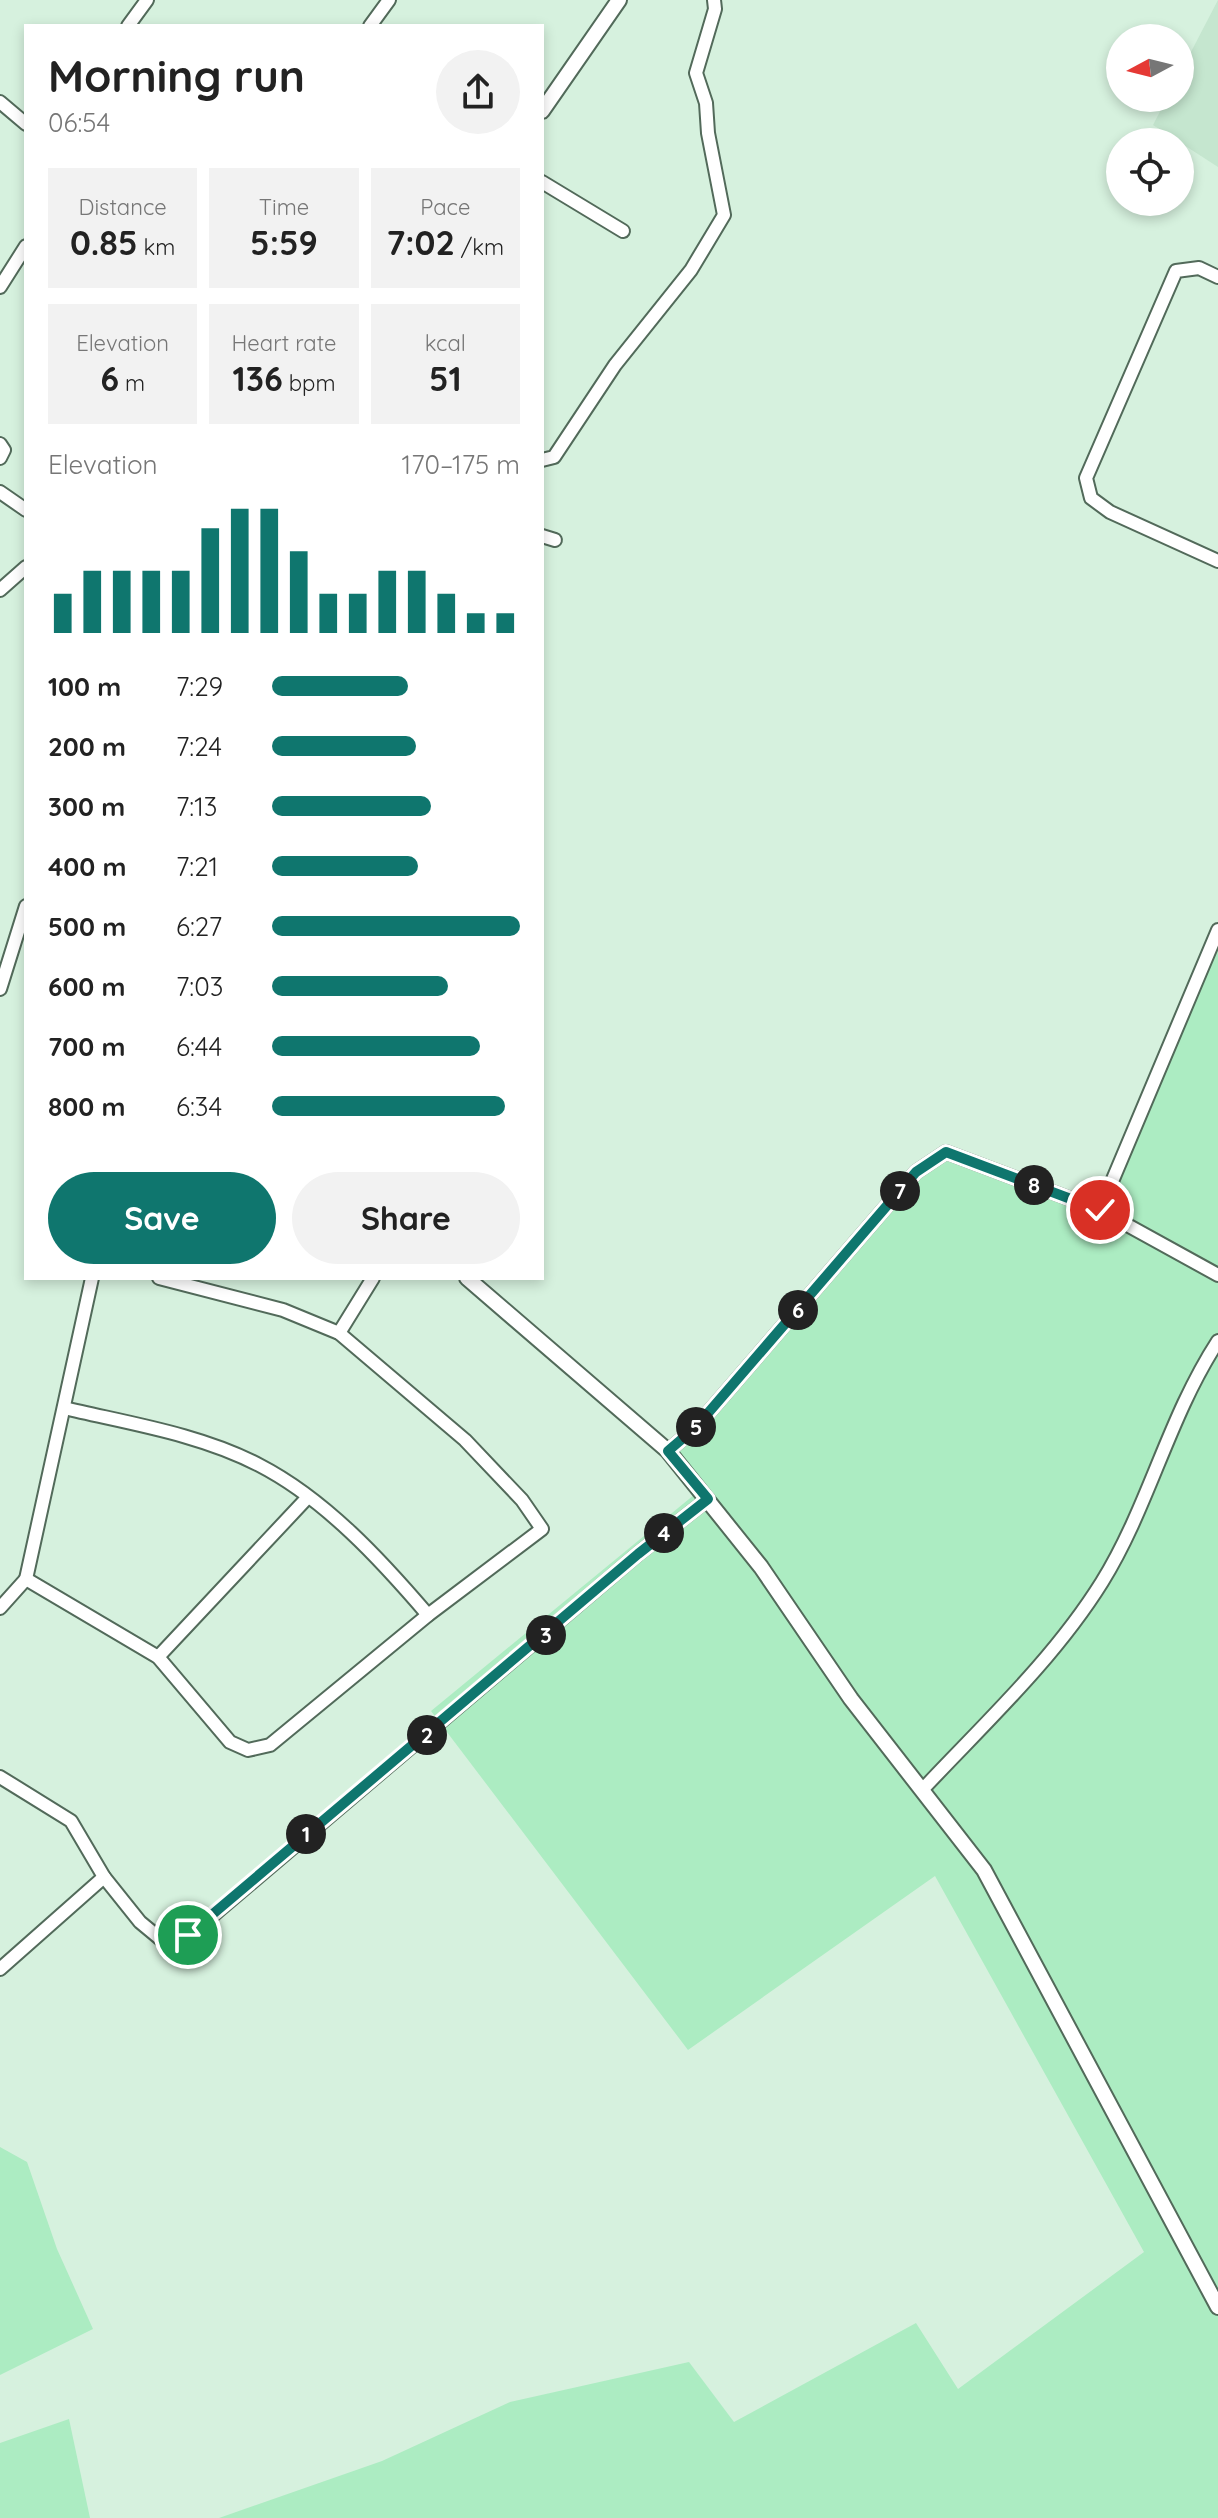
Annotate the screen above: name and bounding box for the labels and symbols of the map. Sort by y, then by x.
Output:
north arrow [1106,24,1194,112]
pin: 8 [1014,1165,1054,1205]
pin: 7 [880,1171,920,1211]
pin [1066,1176,1134,1244]
pin: 6 [778,1290,818,1330]
pin: 5 [676,1407,716,1447]
pin: 4 [644,1513,684,1553]
pin: 3 [526,1615,566,1655]
pin: 2 [407,1715,447,1755]
pin: 1 [286,1814,326,1854]
pin [154,1901,222,1969]

